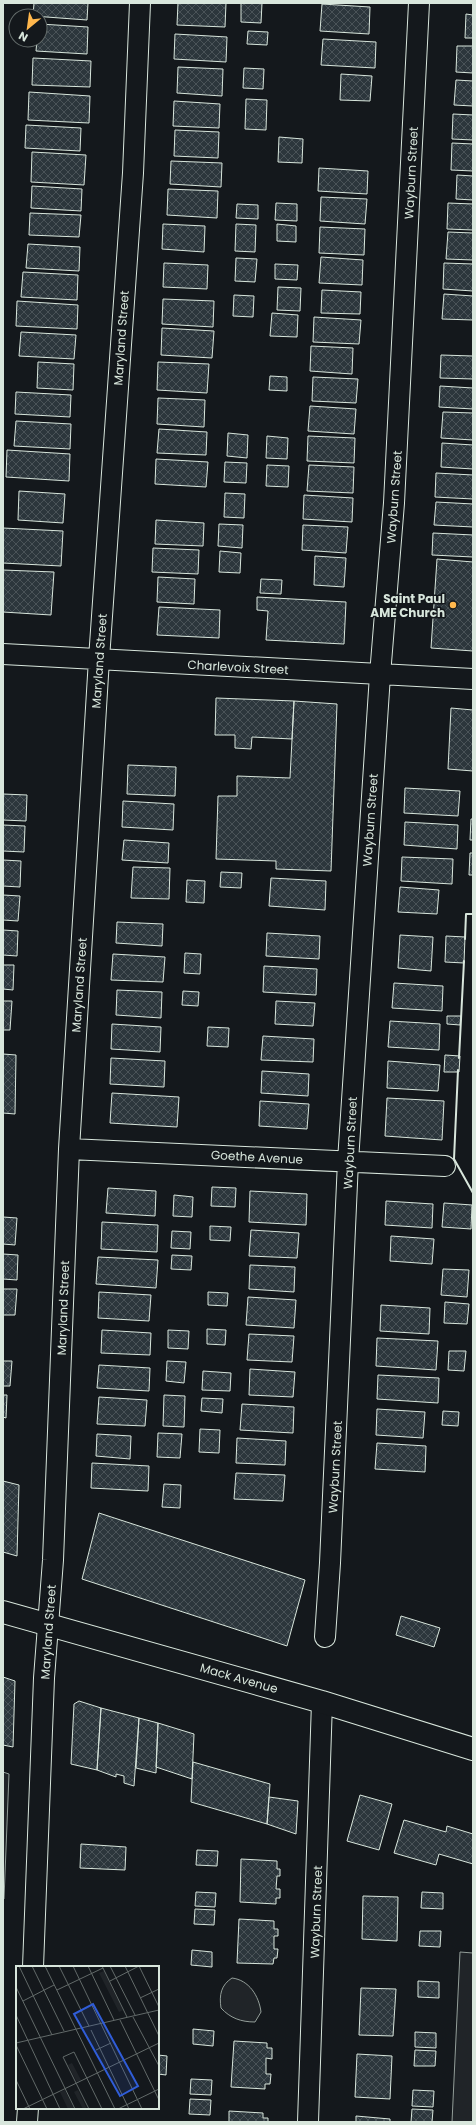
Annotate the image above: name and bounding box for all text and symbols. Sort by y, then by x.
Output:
north arrow [8,8,48,48]
text: N [16,28,31,46]
street label: Wayburn Street [400,126,422,220]
street label: Maryland Street [109,290,133,386]
street label: Wayburn Street [382,450,406,544]
place label: Saint Paul AME Church [370,590,445,621]
marker: Saint Paul AME Church [448,600,458,610]
street label: Maryland Street [87,613,111,709]
street label: Charlevoix Street [187,656,289,678]
street label: Wayburn Street [358,773,382,867]
street label: Maryland Street [67,937,91,1033]
street label: Wayburn Street [339,1096,361,1190]
street label: Goethe Avenue [211,1146,303,1168]
street label: Maryland Street [53,1260,73,1356]
street label: Wayburn Street [324,1420,346,1514]
street label: Maryland Street [36,1584,60,1680]
street label: Mack Avenue [198,1659,280,1697]
street label: Wayburn Street [306,1865,326,1959]
inset map [16,1966,159,2109]

